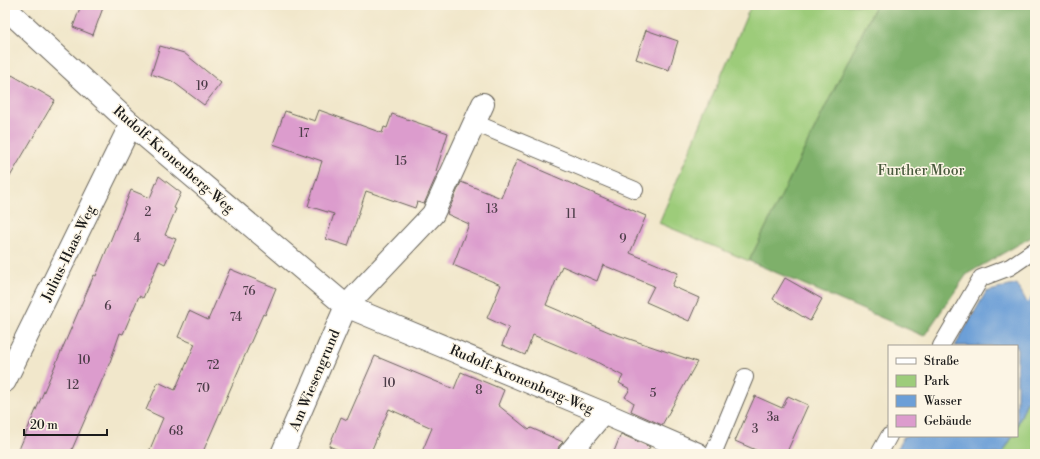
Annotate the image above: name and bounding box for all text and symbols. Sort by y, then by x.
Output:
house number: 19 [196,79,208,94]
street label: Rudolf-Kronenberg-Weg [109,102,238,218]
house number: 17 [299,126,309,141]
house number: 15 [395,154,407,169]
park label: Further Moor [877,162,965,180]
street label: Julius-Haas-Weg [37,202,100,305]
house number: 13 [486,202,498,217]
house number: 2 [145,205,152,220]
house number: 11 [566,207,577,222]
house number: 4 [133,231,141,246]
house number: 9 [619,232,627,247]
house number: 76 [243,284,255,299]
house number: 6 [104,299,112,314]
house number: 74 [230,310,242,325]
street label: Am Wiesengrund [285,327,344,435]
street label: Rudolf-Kronenberg-Weg [447,341,597,419]
legend [888,345,1018,437]
house number: 10 [78,353,90,368]
text: Straße [924,354,959,369]
house number: 72 [207,358,220,373]
text: Park [924,374,950,389]
house number: 10 [383,376,395,391]
house number: 12 [67,378,79,393]
house number: 70 [196,381,210,396]
house number: 8 [475,383,483,398]
house number: 5 [650,386,657,401]
text: Wasser [923,394,962,409]
house number: 3a [767,410,780,425]
scale bar [24,411,107,437]
text: Gebäude [924,414,972,429]
text: 20 m [30,418,58,433]
house number: 3 [752,422,759,437]
house number: 68 [169,424,183,439]

